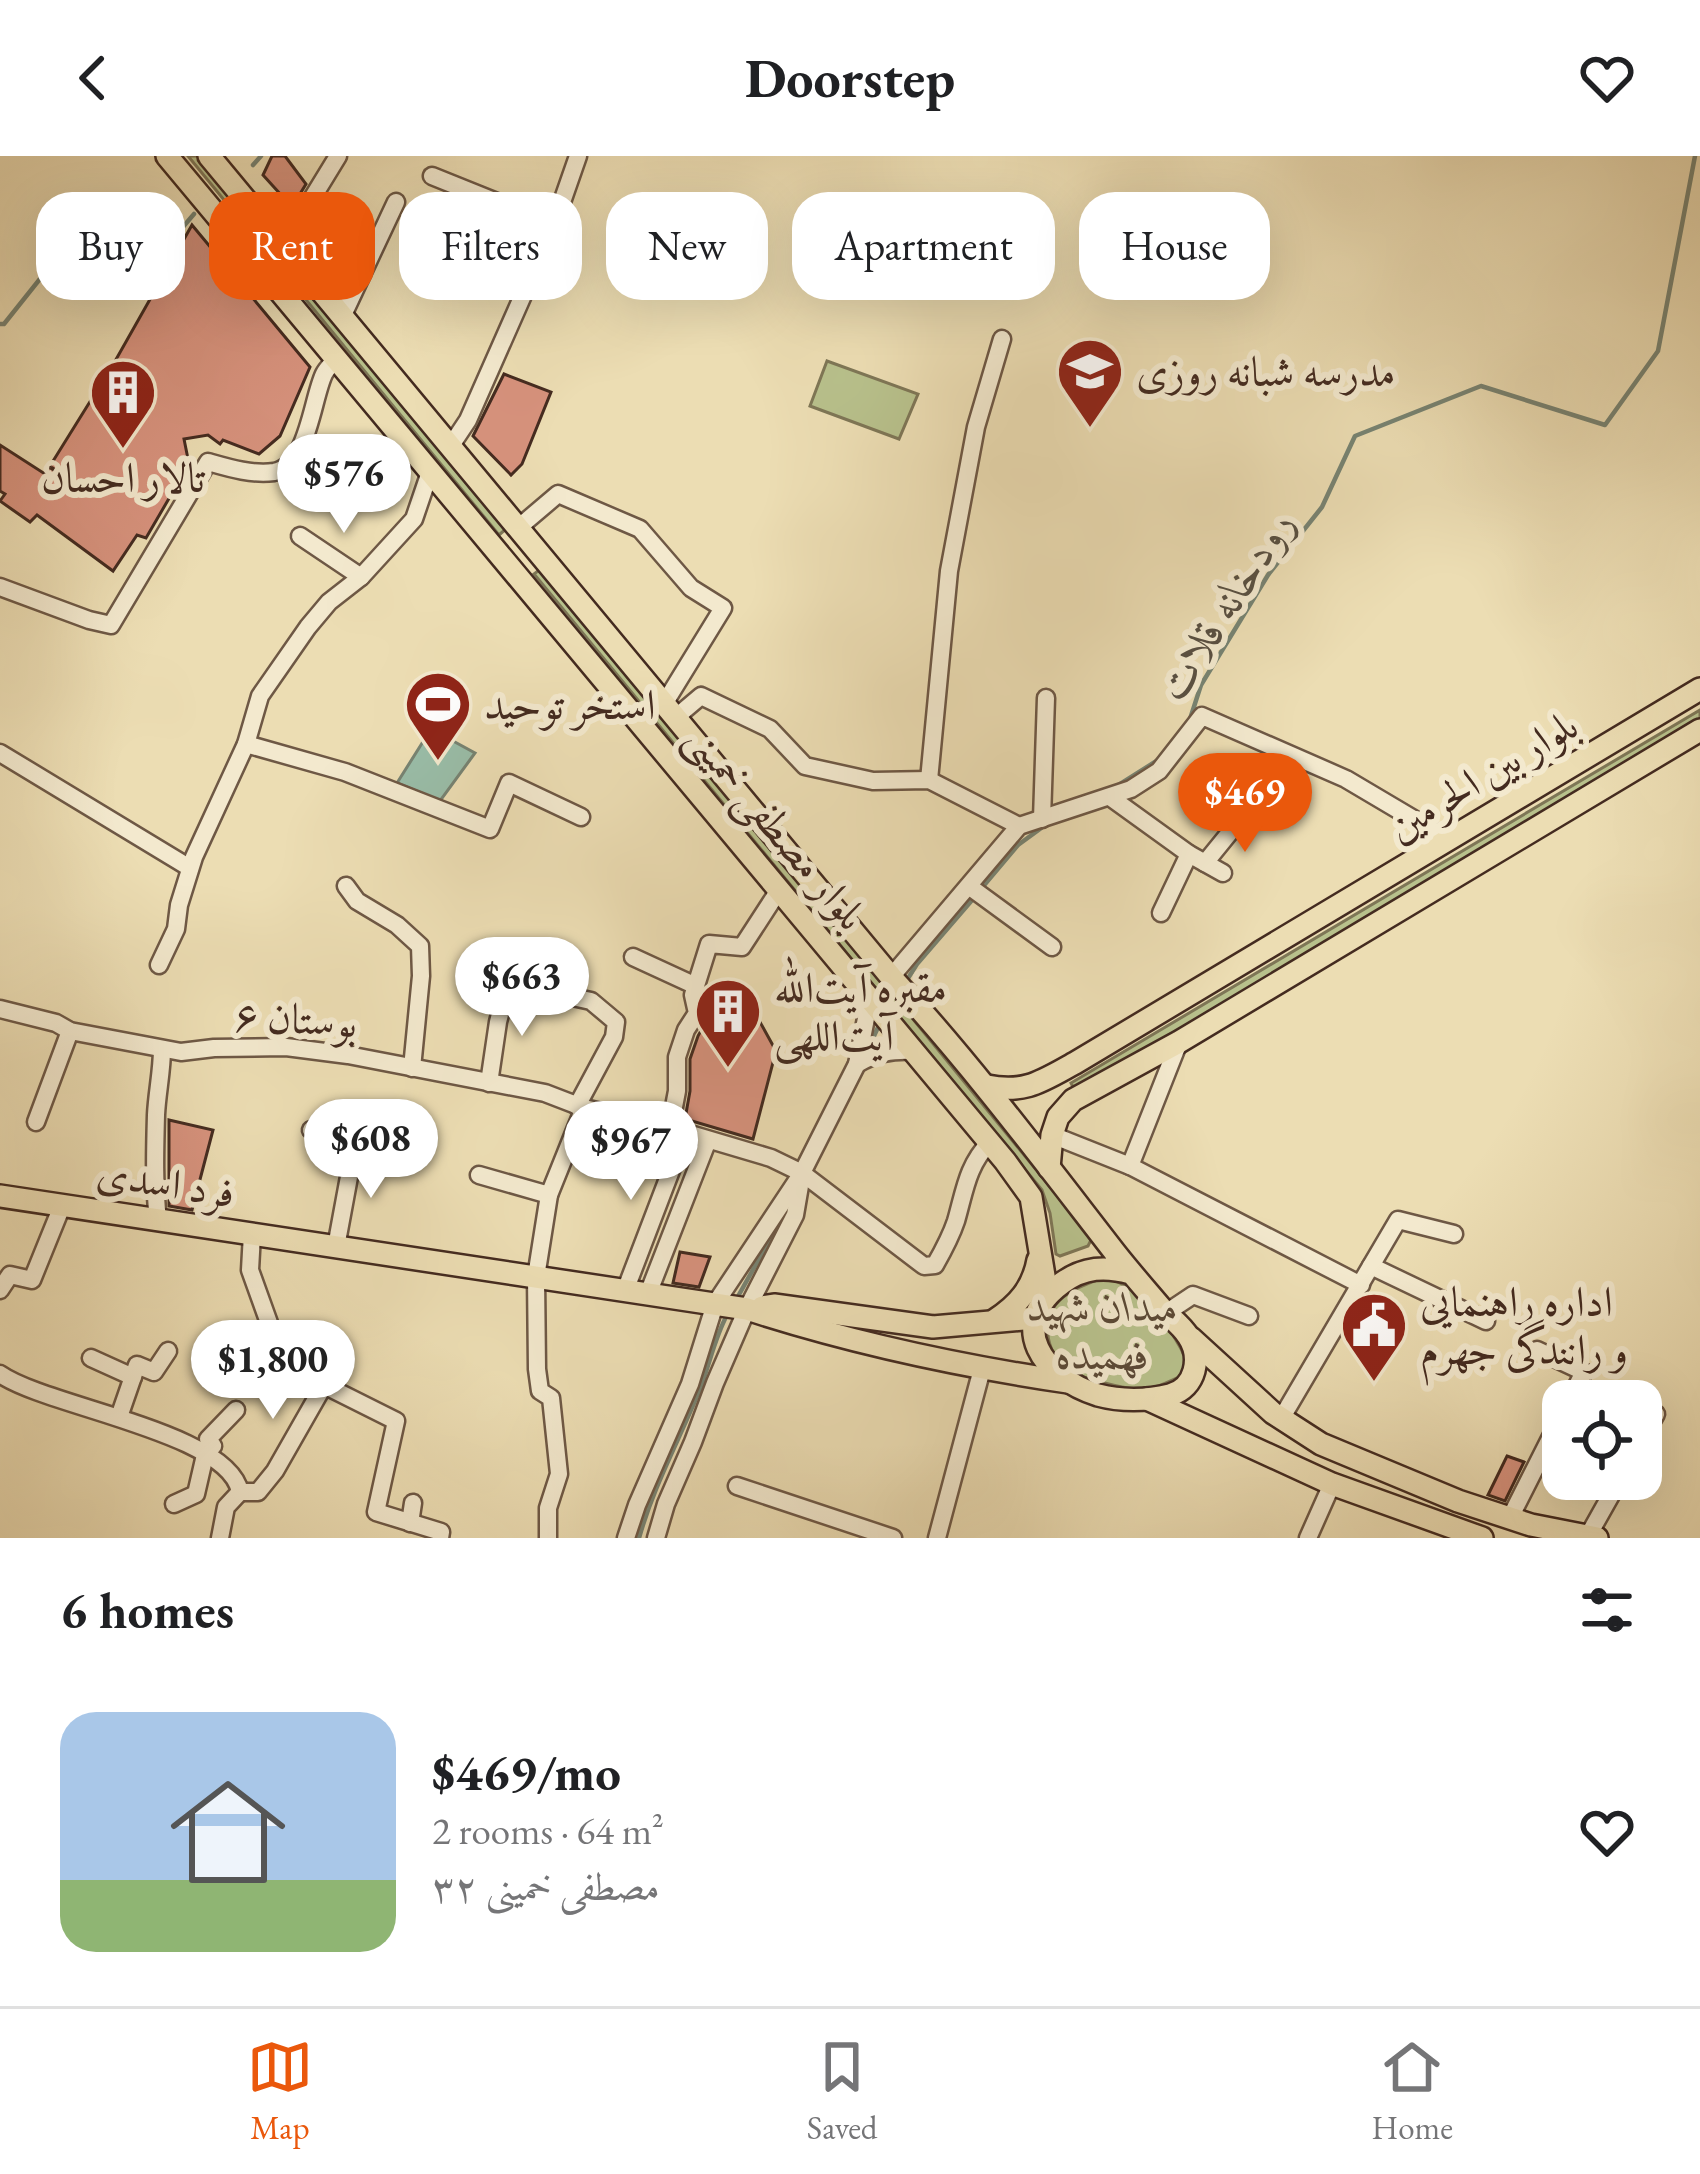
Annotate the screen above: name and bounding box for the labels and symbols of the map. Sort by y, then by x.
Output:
school or university icon: مدرسه شبانه روزی [1055,336,1125,430]
place label: مدرسه شبانه روزی [1136,344,1395,399]
building icon: تالار احسان [88,357,158,451]
pin: $576 [273,434,415,536]
place label: تالار احسان [41,450,206,505]
water label: رودخانه قلات [1144,498,1306,710]
sports icon: استخر توحید [403,669,473,763]
place label: استخر توحید [484,677,656,732]
street label: بلوار بین الحرمین [1377,697,1588,854]
street label: بلوار مصطفی خمینی [672,711,879,943]
pin: $469 [1174,753,1316,855]
pin: $663 [451,937,593,1039]
place label: مقبره آیت‌الله آیت‌اللهی [774,955,947,1064]
building icon: مقبره آیت‌الله آیت‌اللهی [693,976,763,1070]
street label: بوستان ۶ [233,987,359,1050]
pin: $608 [300,1099,442,1201]
pin: $967 [560,1101,702,1203]
street label: فرد اسدی [93,1144,239,1221]
place label: اداره راهنمایی و رانندگی جهرم [1420,1274,1628,1386]
park label: میدان شهید فهمیده [1027,1279,1179,1382]
public building icon: اداره راهنمایی و رانندگی جهرم [1339,1290,1409,1384]
pin: $1,800 [175,1320,371,1422]

